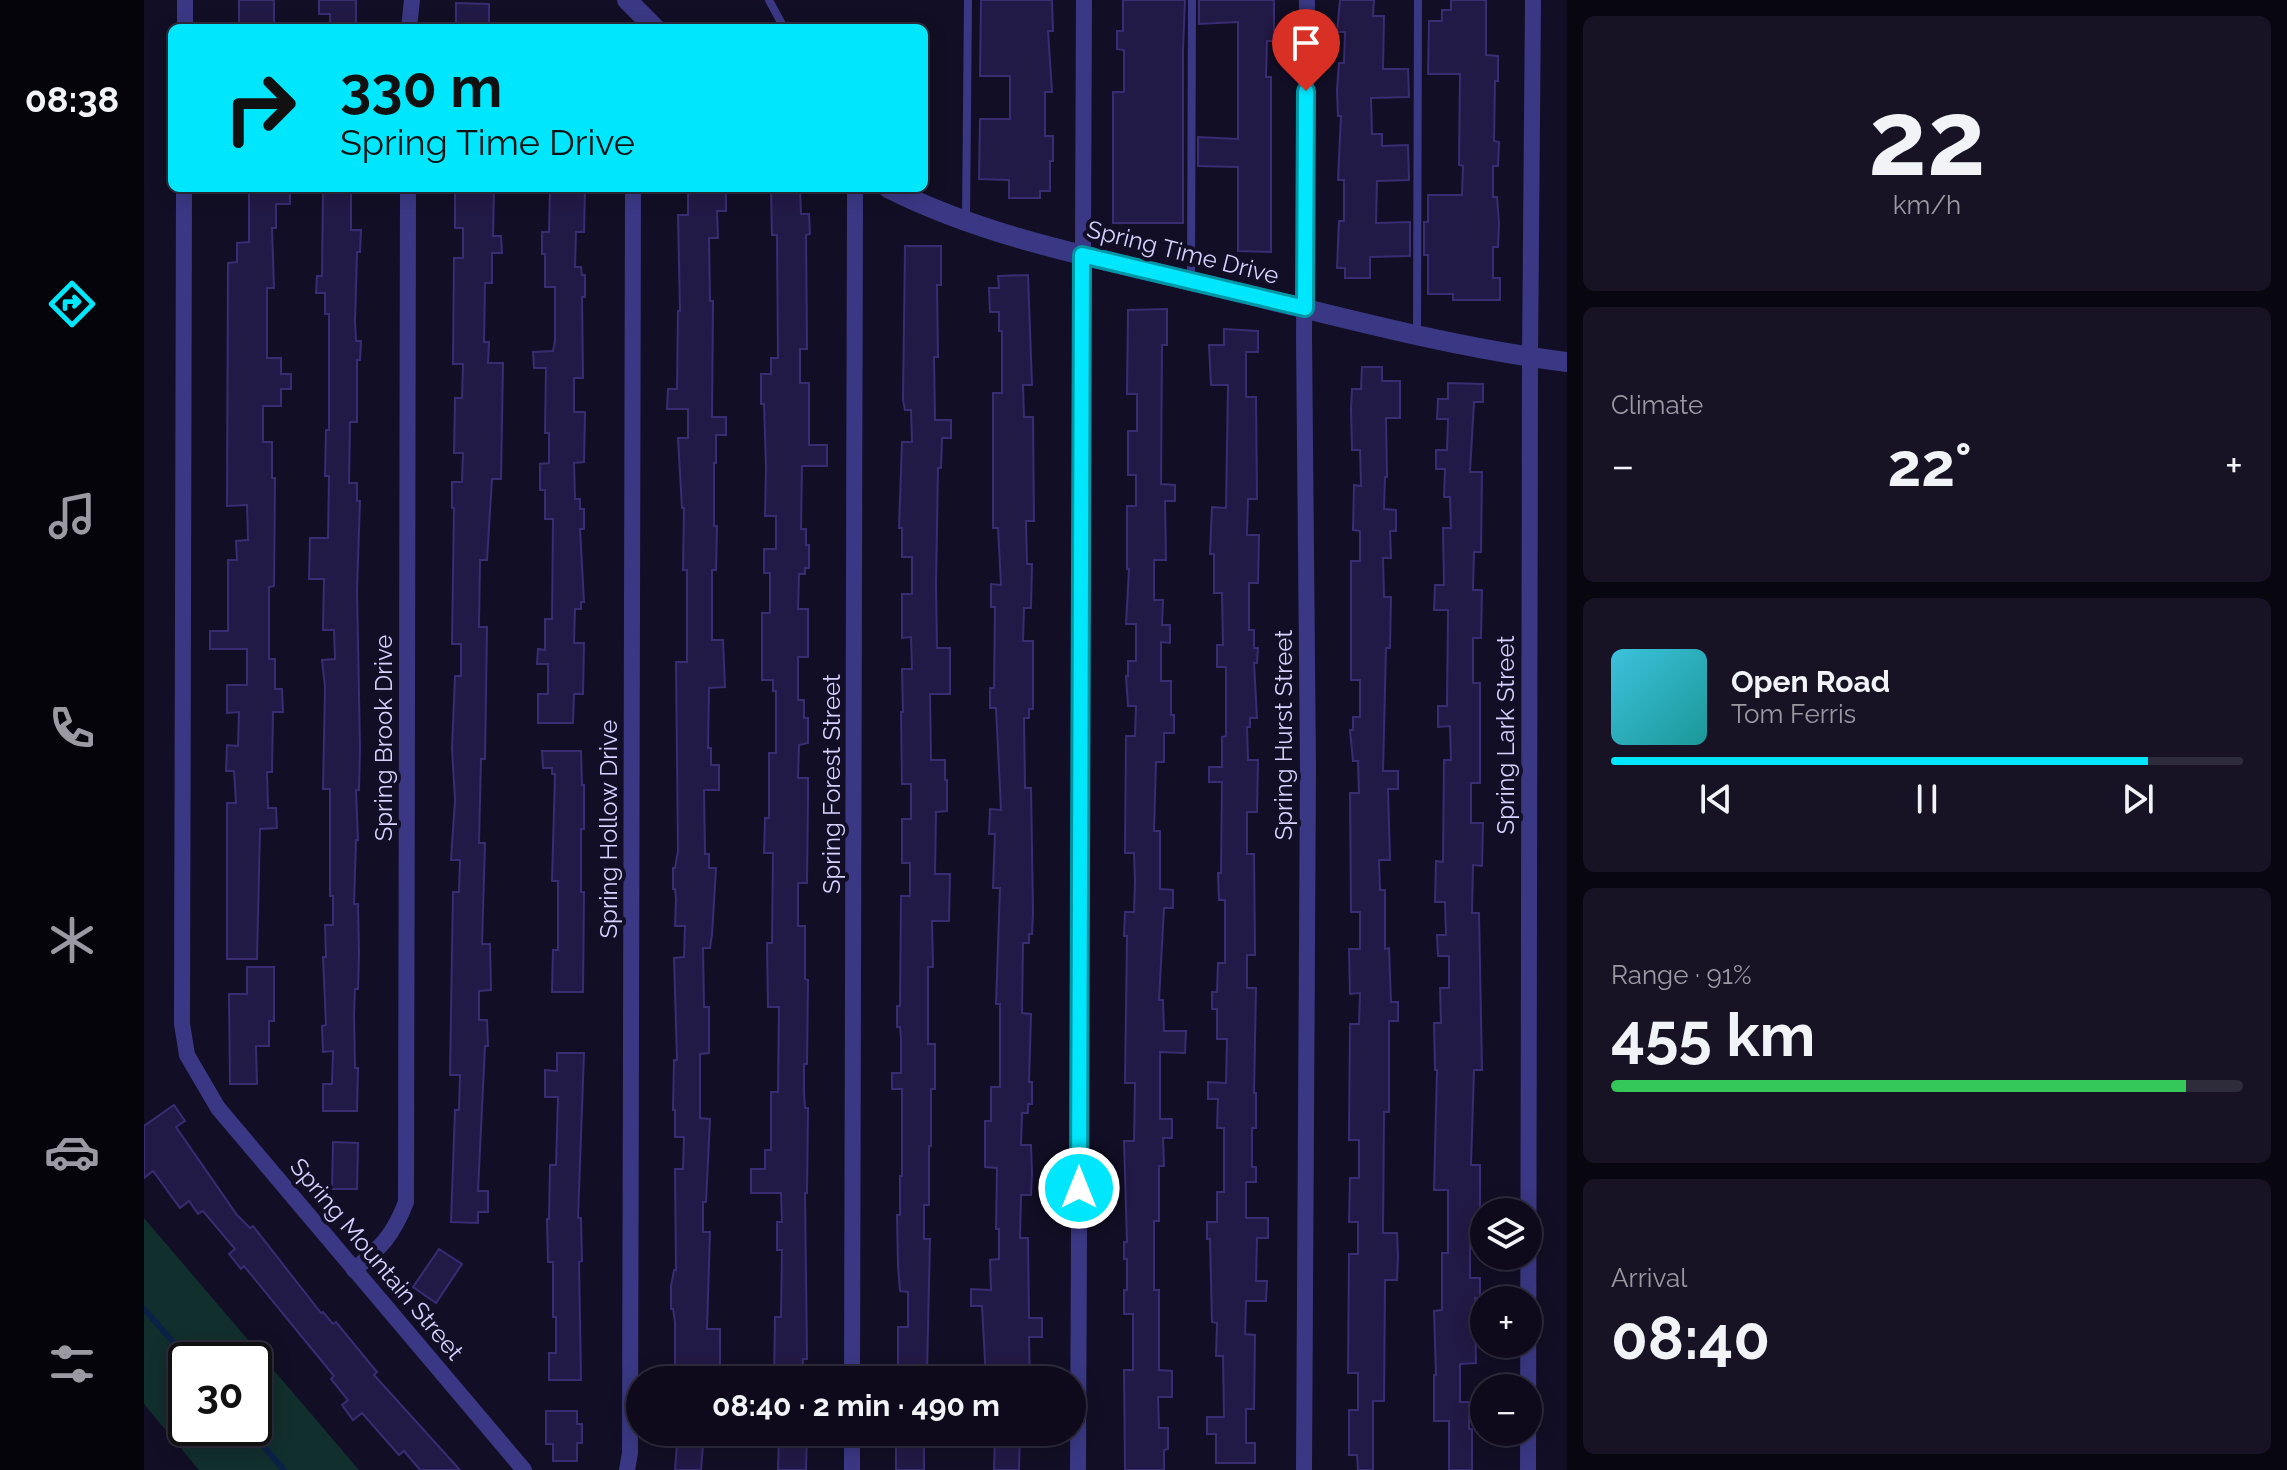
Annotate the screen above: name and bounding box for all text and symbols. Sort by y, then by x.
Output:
pin [1272,9,1340,91]
icon: arrive [1284,21,1328,65]
text: 330 m [340,54,502,120]
icon: right [208,56,312,160]
text: 22 [1868,77,1986,199]
text: 08:38 [25,78,119,120]
text: Spring Time Drive [340,121,635,163]
text: km/h [1893,190,1961,220]
street label: Spring Time Drive [1084,214,1282,290]
icon: directions [44,276,100,332]
text: Climate [1611,390,1703,420]
text: 22° [1888,430,1972,500]
text: − [1611,440,1635,491]
text: + [2225,440,2243,491]
icon: music [44,488,100,544]
street label: Spring Hurst Street [1269,630,1298,840]
street label: Spring Brook Drive [369,635,398,841]
street label: Spring Lark Street [1491,636,1520,834]
text: Open Road [1731,664,1890,699]
street label: Spring Forest Street [817,674,846,894]
text: Tom Ferris [1731,699,1856,729]
icon: phone [44,700,100,756]
street label: Spring Hollow Drive [594,720,623,938]
icon: previous [1694,777,1738,821]
icon: pause [1905,777,1949,821]
icon: next [2116,777,2160,821]
icon: climate [44,912,100,968]
text: Range · 91% [1611,960,1752,990]
text: 455 km [1611,1000,1815,1070]
icon: car [44,1124,100,1180]
position arrow [1037,1146,1121,1230]
street label: Spring Mountain Street [284,1152,470,1366]
map controls [1470,1198,1542,1446]
button: layers [1470,1198,1542,1270]
text: Arrival [1611,1263,1687,1293]
button: + [1470,1286,1542,1358]
text: 08:40 [1611,1303,1770,1373]
icon: filters [44,1336,100,1392]
speed limit sign: 30 [168,1342,272,1446]
button: − [1470,1374,1542,1446]
text: 08:40 · 2 min · 490 m [712,1388,1000,1423]

